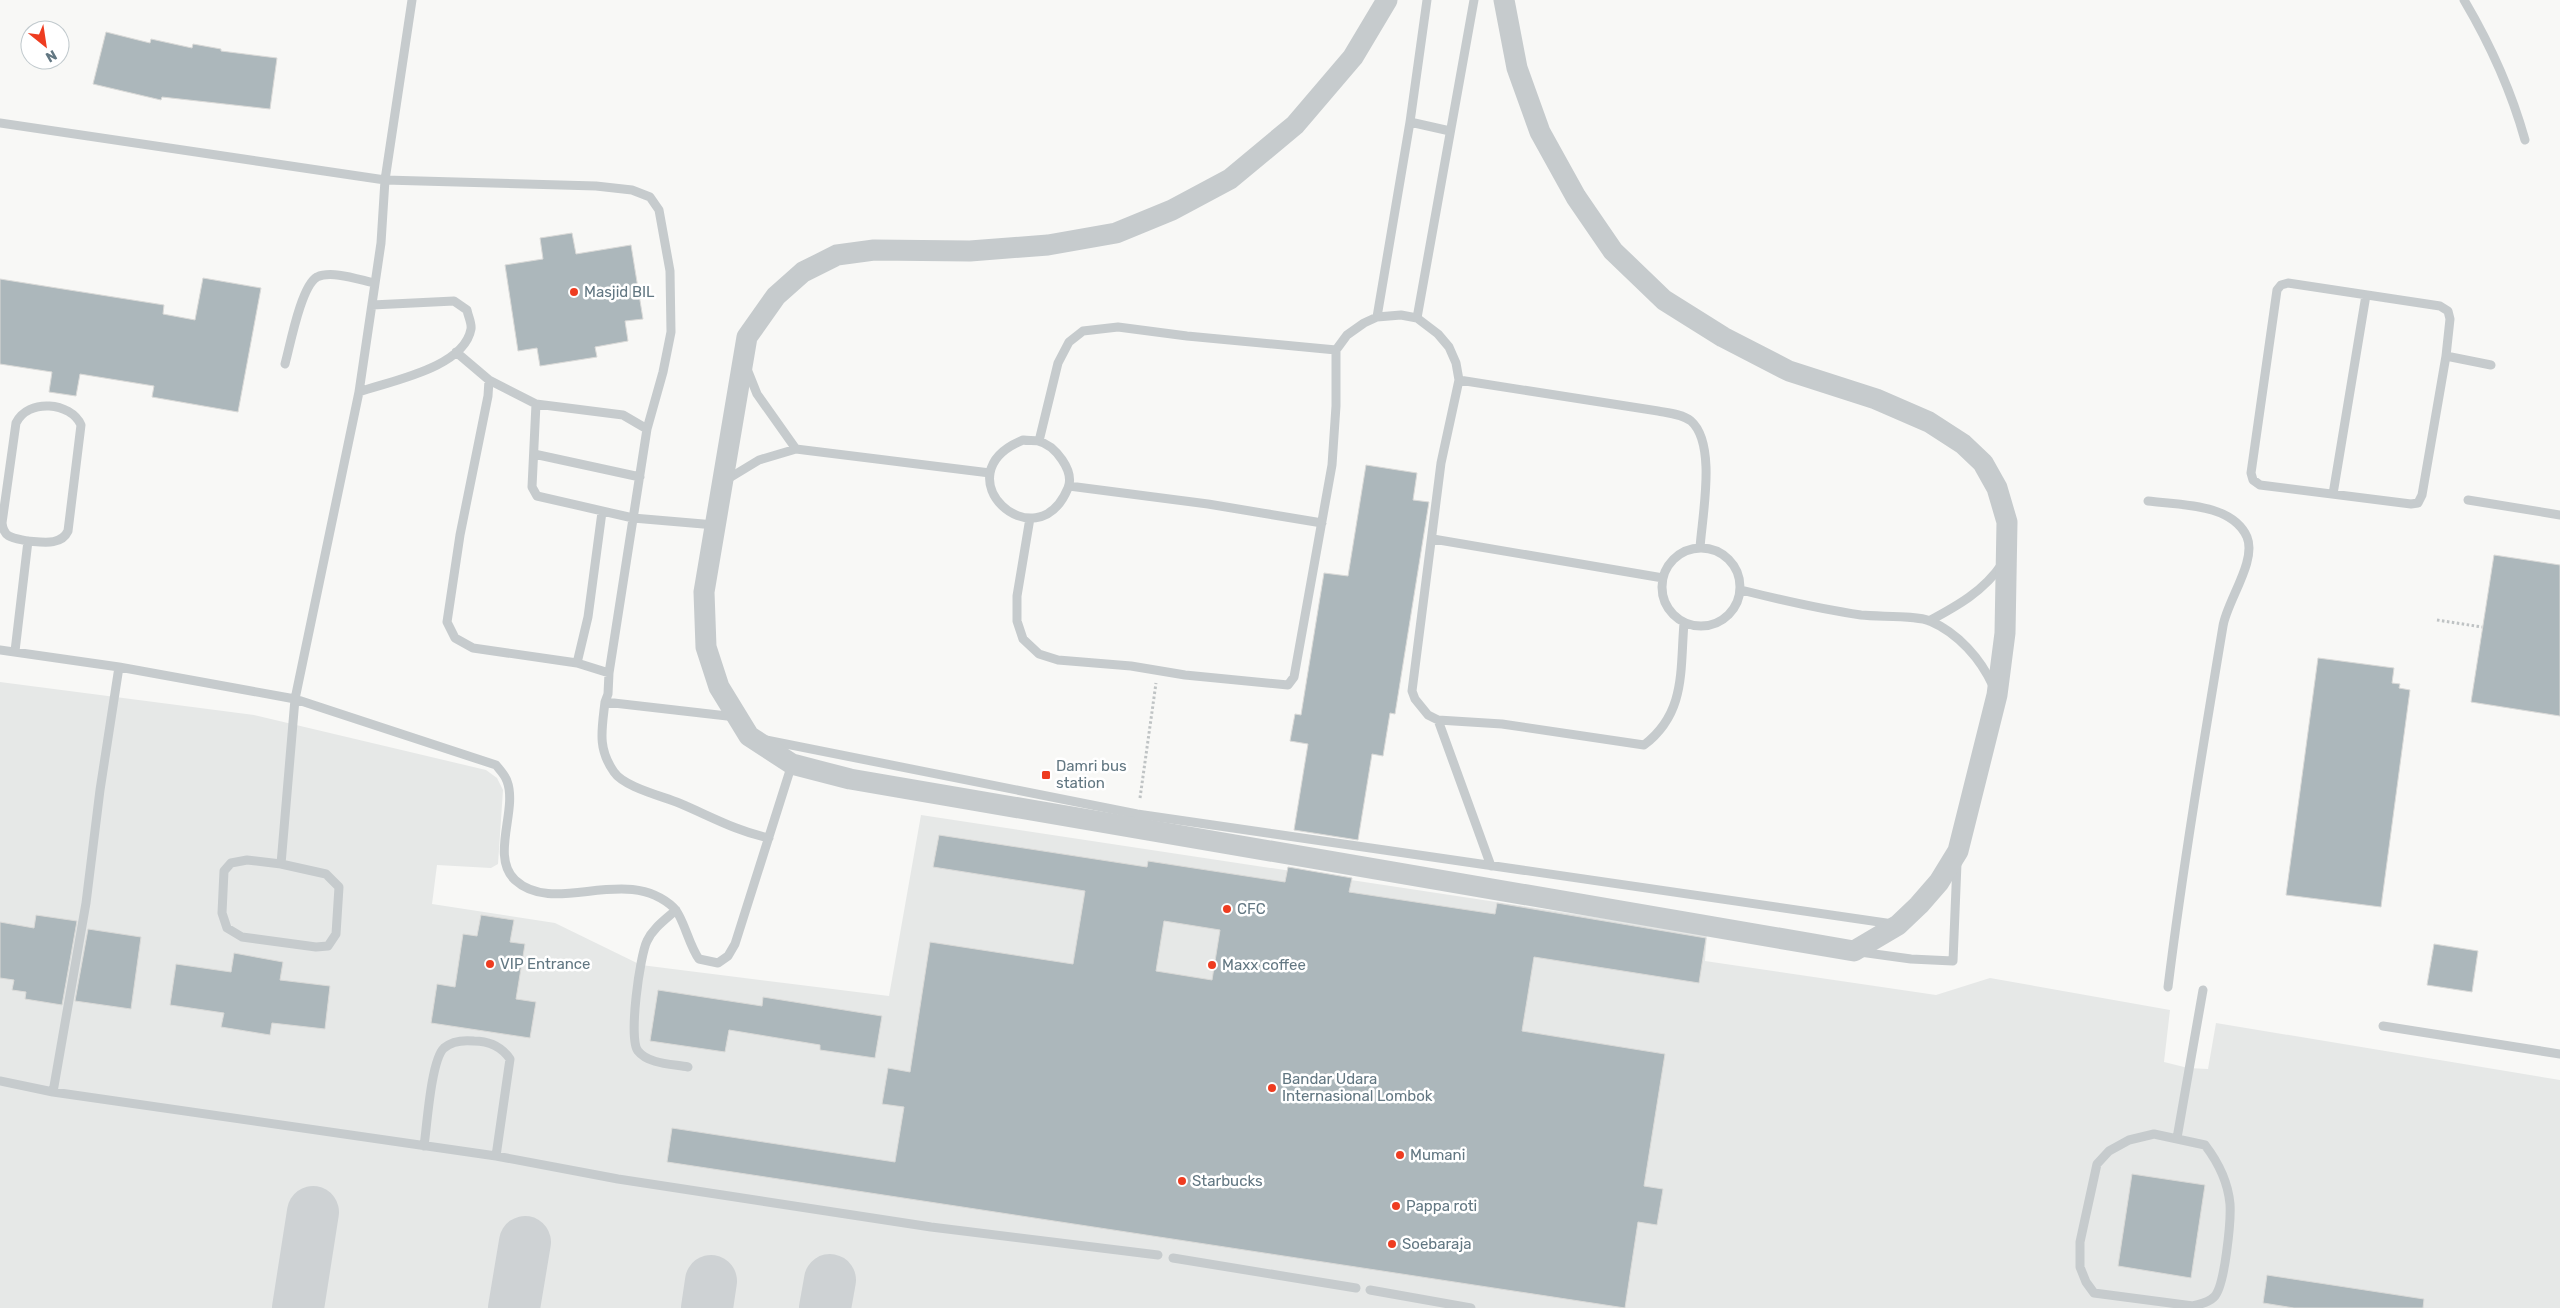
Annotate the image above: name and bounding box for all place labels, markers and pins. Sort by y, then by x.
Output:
place label: Masjid BIL [584,283,655,301]
marker: Masjid BIL [568,286,580,298]
place label: Damri bus station [1056,757,1127,792]
marker: Damri bus station [1040,769,1052,781]
place label: CFC [1237,900,1266,918]
marker: CFC [1221,903,1233,915]
place label: VIP Entrance [500,955,590,973]
place label: Maxx coffee [1222,956,1306,974]
marker: VIP Entrance [484,958,496,970]
marker: Maxx coffee [1206,959,1218,971]
place label: Bandar Udara Internasional Lombok [1282,1070,1433,1105]
marker: Bandar Udara Internasional Lombok [1266,1082,1278,1094]
place label: Mumani [1410,1146,1465,1164]
marker: Mumani [1394,1149,1406,1161]
place label: Starbucks [1192,1172,1263,1190]
marker: Starbucks [1176,1175,1188,1187]
place label: Pappa roti [1406,1197,1477,1215]
marker: Pappa roti [1390,1200,1402,1212]
place label: Soebaraja [1402,1235,1472,1253]
marker: Soebaraja [1386,1238,1398,1250]

